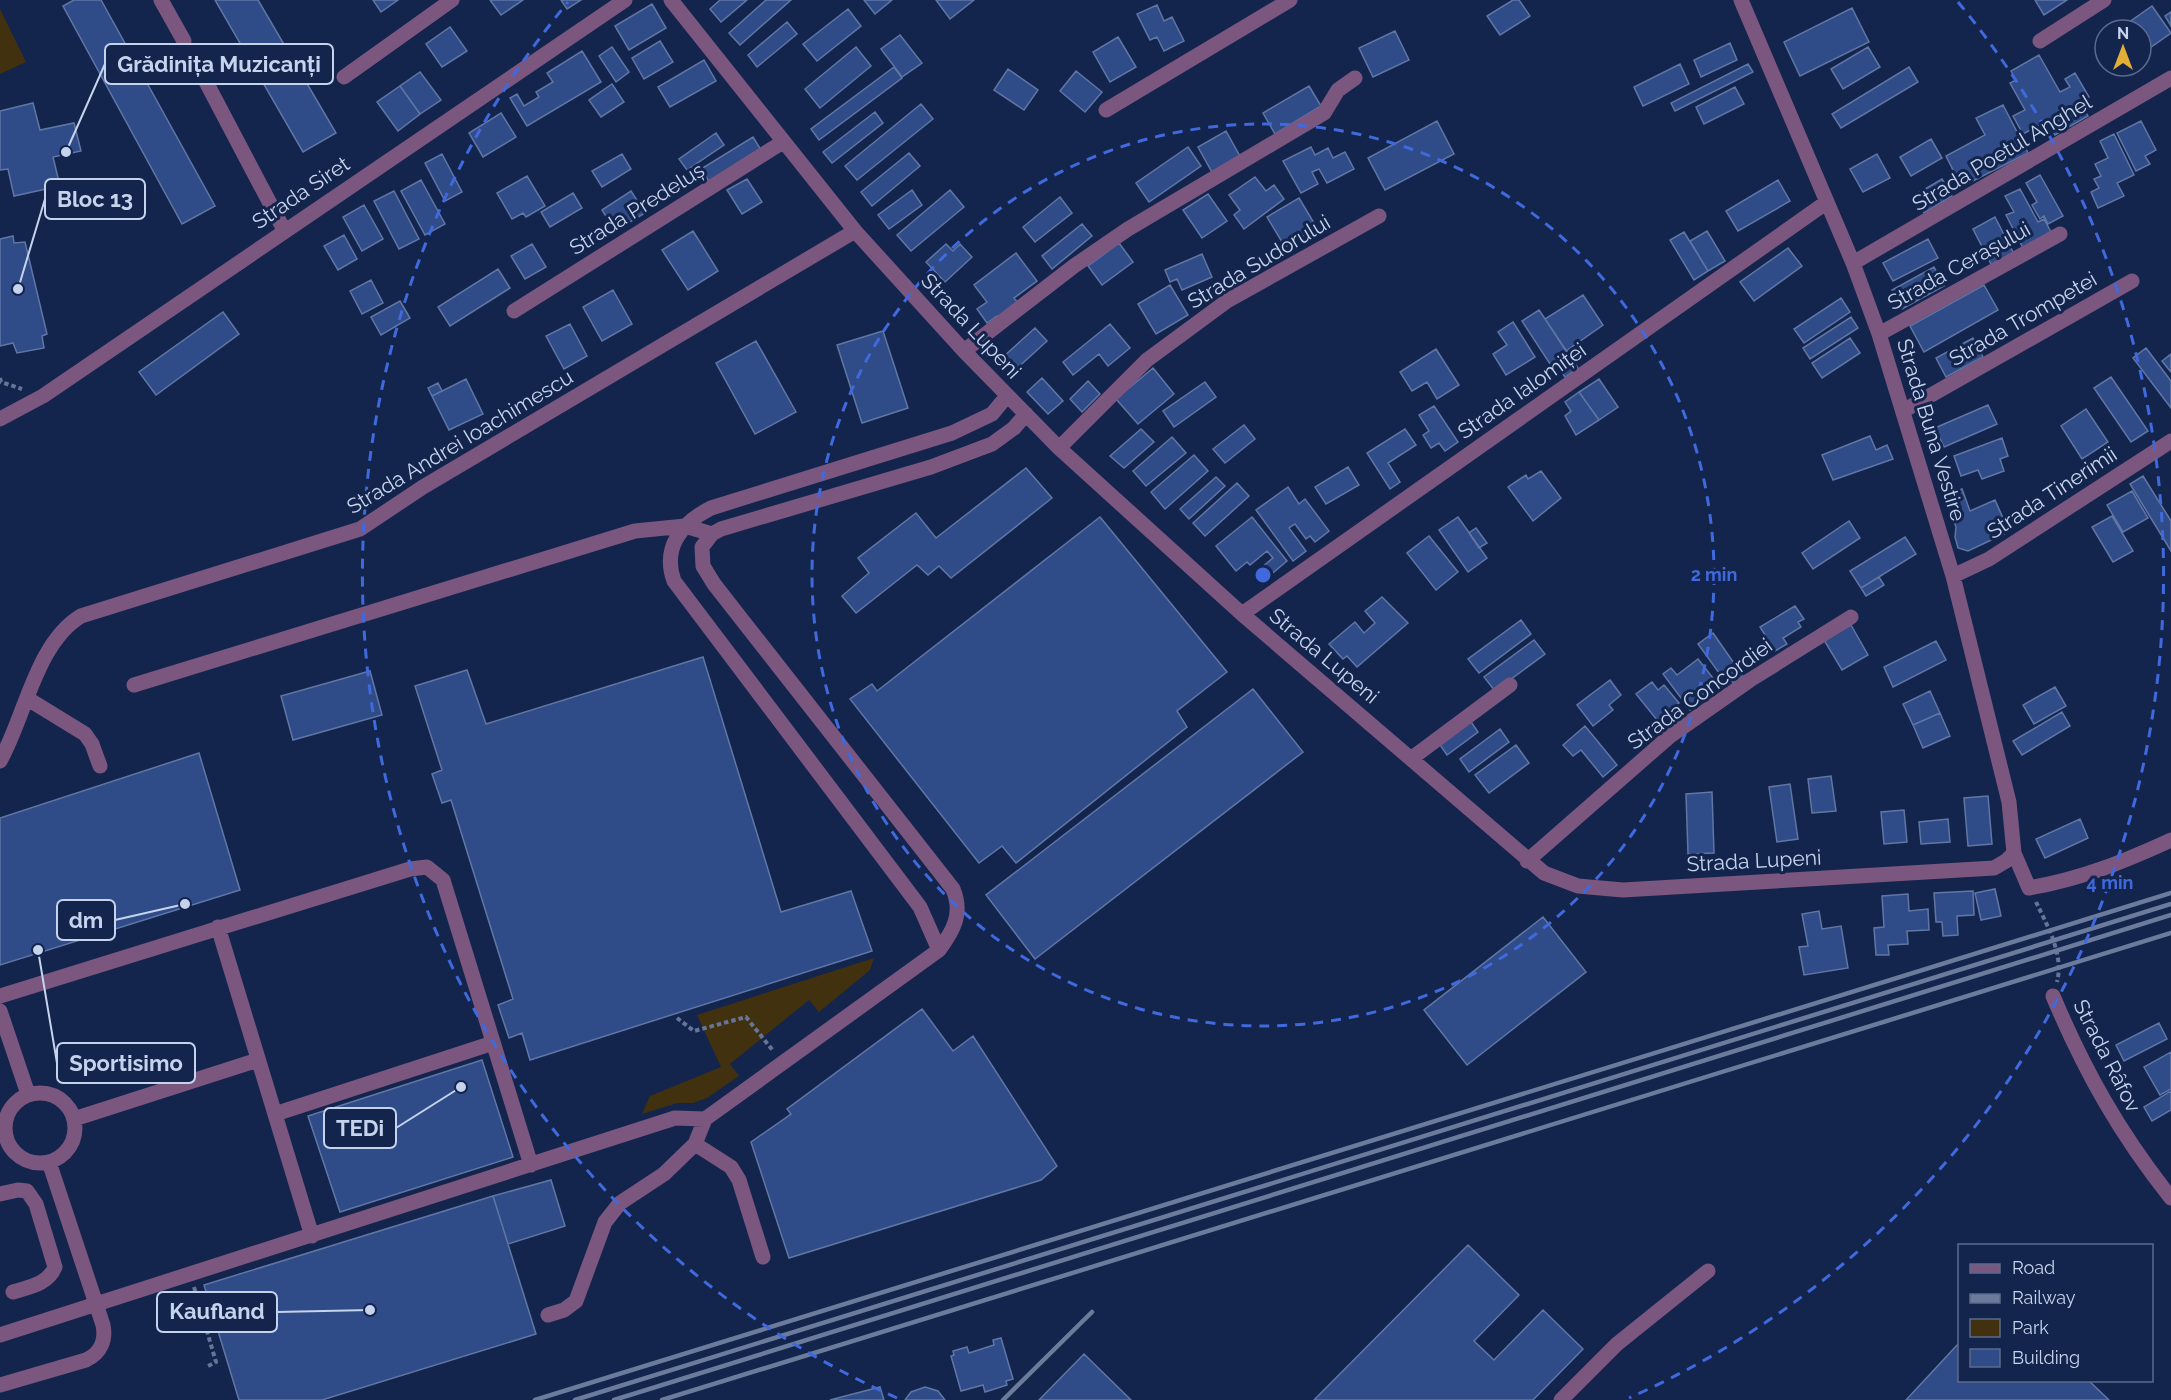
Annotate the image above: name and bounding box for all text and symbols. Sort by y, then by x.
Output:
north arrow [2093,18,2153,78]
text: N [2117,24,2129,43]
callout: Grădinița Muzicanți [105,44,333,84]
text: Grădinița Muzicanți [117,51,321,77]
street label: Strada Poetul Anghel [1908,89,2096,216]
street label: Strada Siret [247,151,354,234]
street label: Strada Predeluș [565,157,709,260]
callout: Bloc 13 [45,179,145,219]
text: Bloc 13 [57,186,133,212]
street label: Strada Sudorului [1183,209,1334,314]
street label: Strada Cerașului [1883,216,2034,315]
street label: Strada Trompetei [1944,266,2101,371]
street label: Strada Lupeni [916,268,1027,384]
street label: Strada Buna Vestire [1892,336,1971,524]
street label: Strada Ialomiței [1453,337,1591,444]
street label: Strada Andrei Ioachimescu [342,364,577,519]
street label: Strada Tinerimii [1982,441,2121,544]
text: 2 min [1691,564,1737,585]
centre of rings [1253,565,1273,585]
street label: Strada Lupeni [1265,603,1384,709]
street label: Strada Concordiei [1622,633,1777,755]
street label: Strada Lupeni [1686,844,1822,877]
text: 4 min [2087,872,2133,893]
callout: dm [57,900,115,940]
text: dm [69,907,103,933]
street label: Strada Râfov [2068,995,2147,1116]
callout: Sportisimo [57,1043,195,1083]
text: Sportisimo [69,1050,183,1076]
callout: TEDi [324,1108,396,1148]
text: TEDi [336,1115,384,1141]
legend [1958,1244,2153,1382]
text: Road [2012,1257,2055,1278]
text: Railway [2012,1287,2076,1308]
callout: Kaufland [157,1292,277,1332]
text: Kaufland [169,1298,265,1324]
text: Park [2012,1317,2049,1338]
text: Building [2012,1347,2080,1368]

